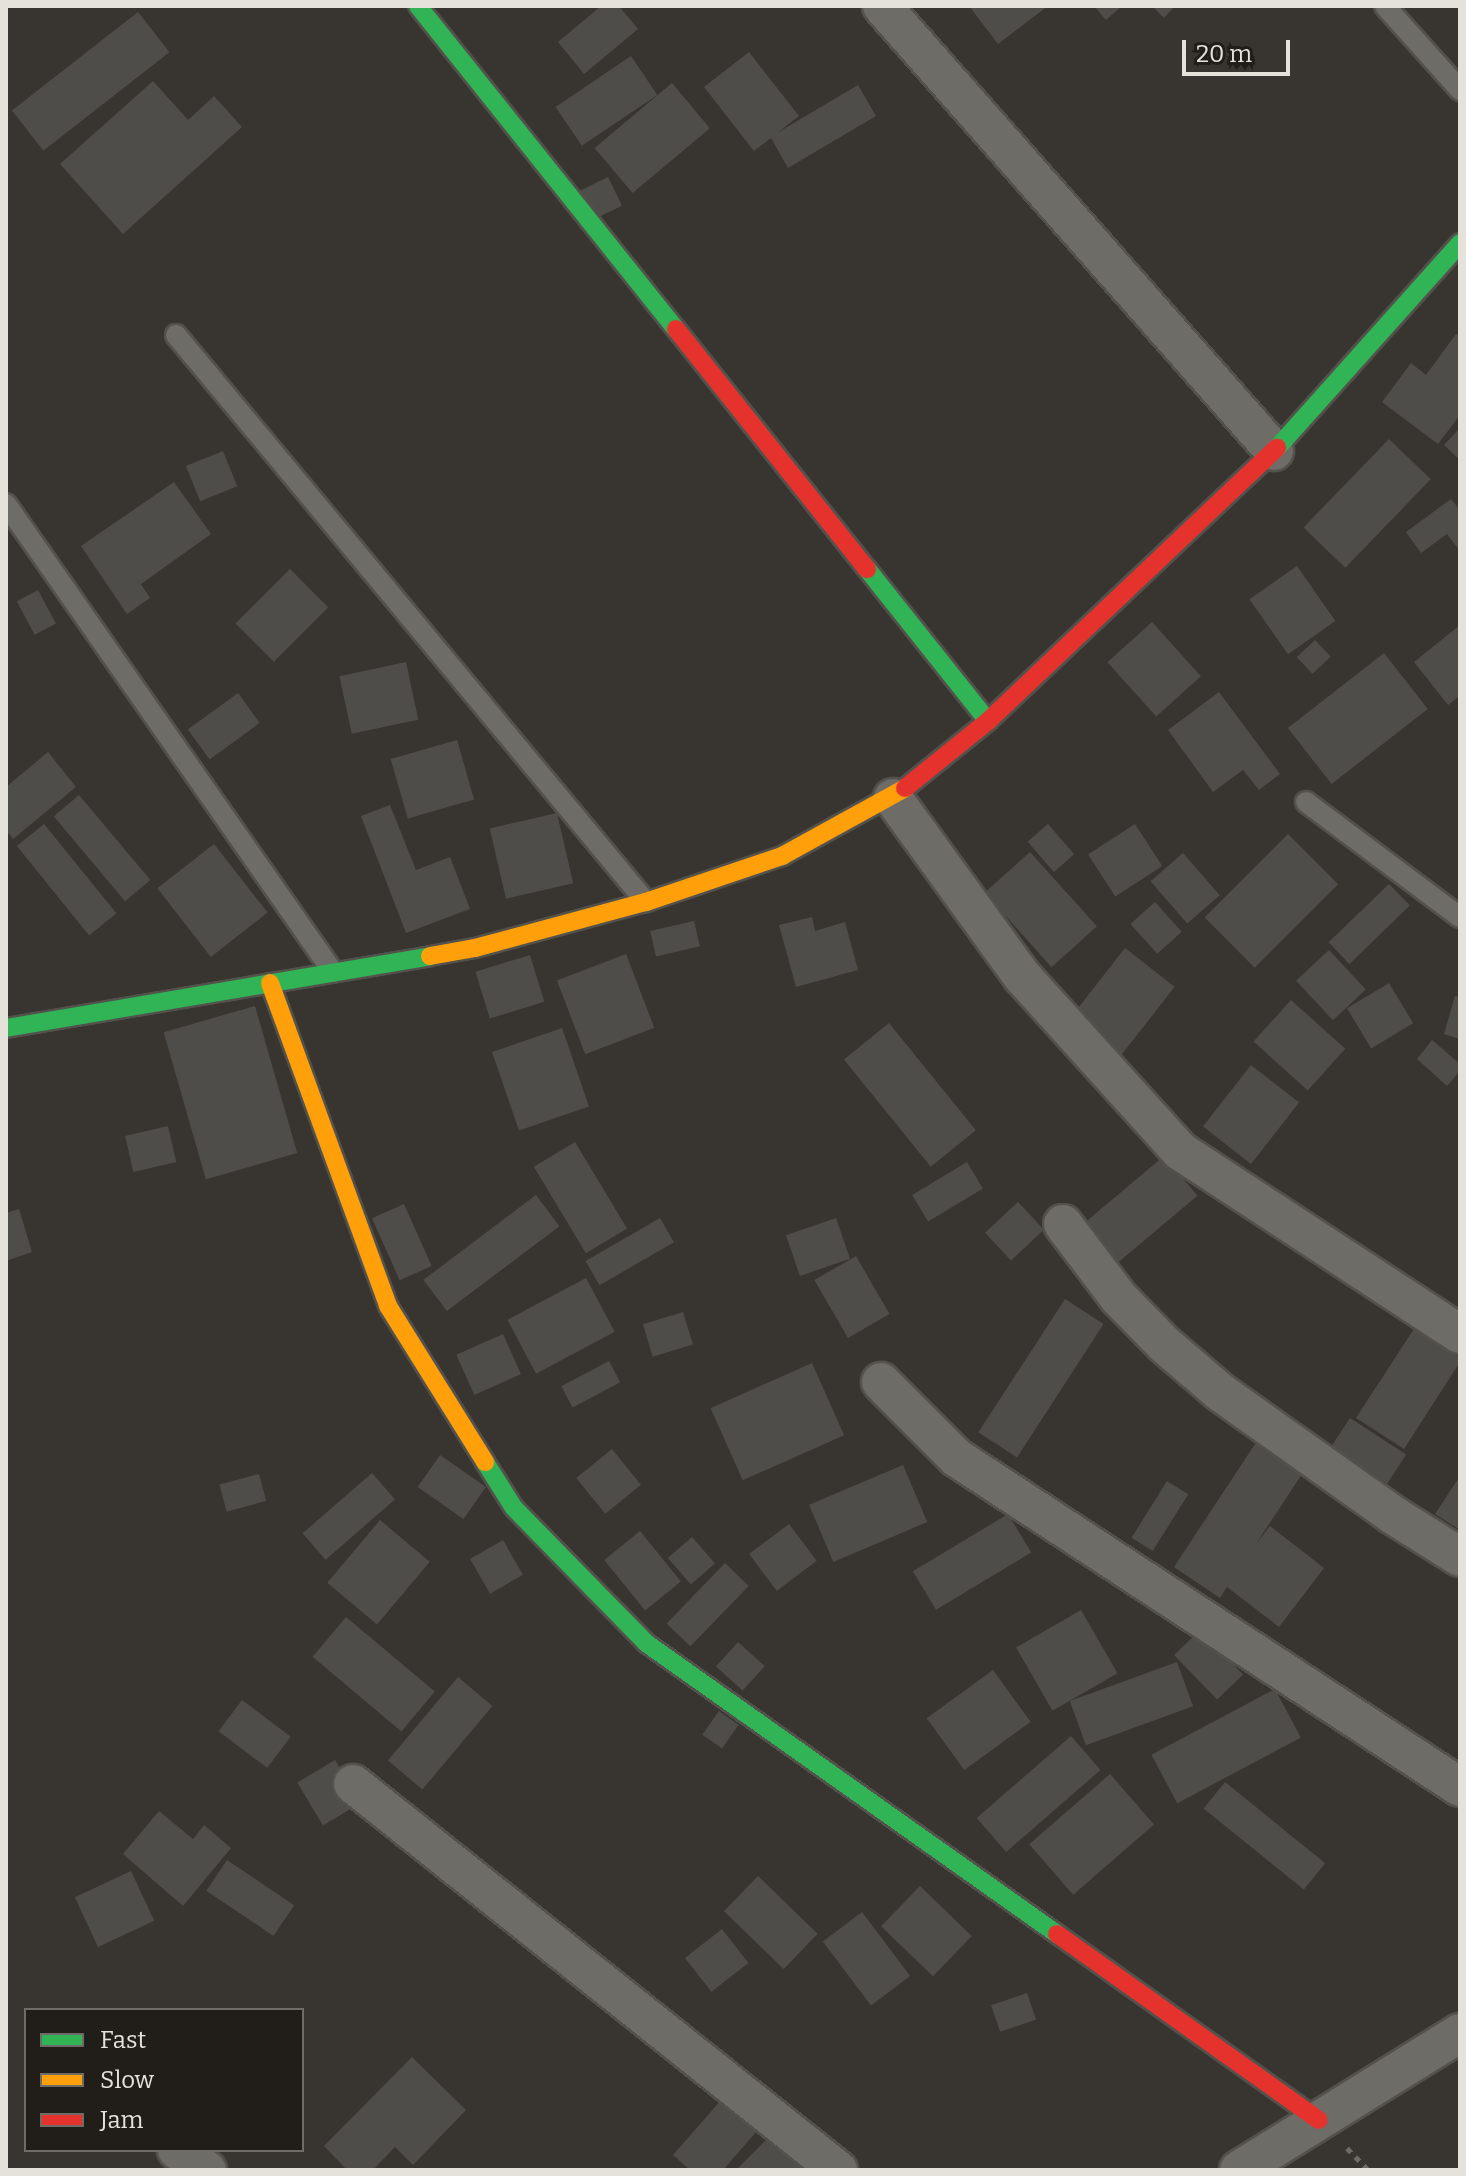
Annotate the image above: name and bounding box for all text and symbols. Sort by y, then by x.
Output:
scale bar [1186,24,1294,74]
text: 20 m [1196,40,1252,68]
legend [24,2008,304,2152]
text: Fast [100,2026,146,2054]
text: Slow [100,2066,154,2094]
text: Jam [100,2106,143,2134]

